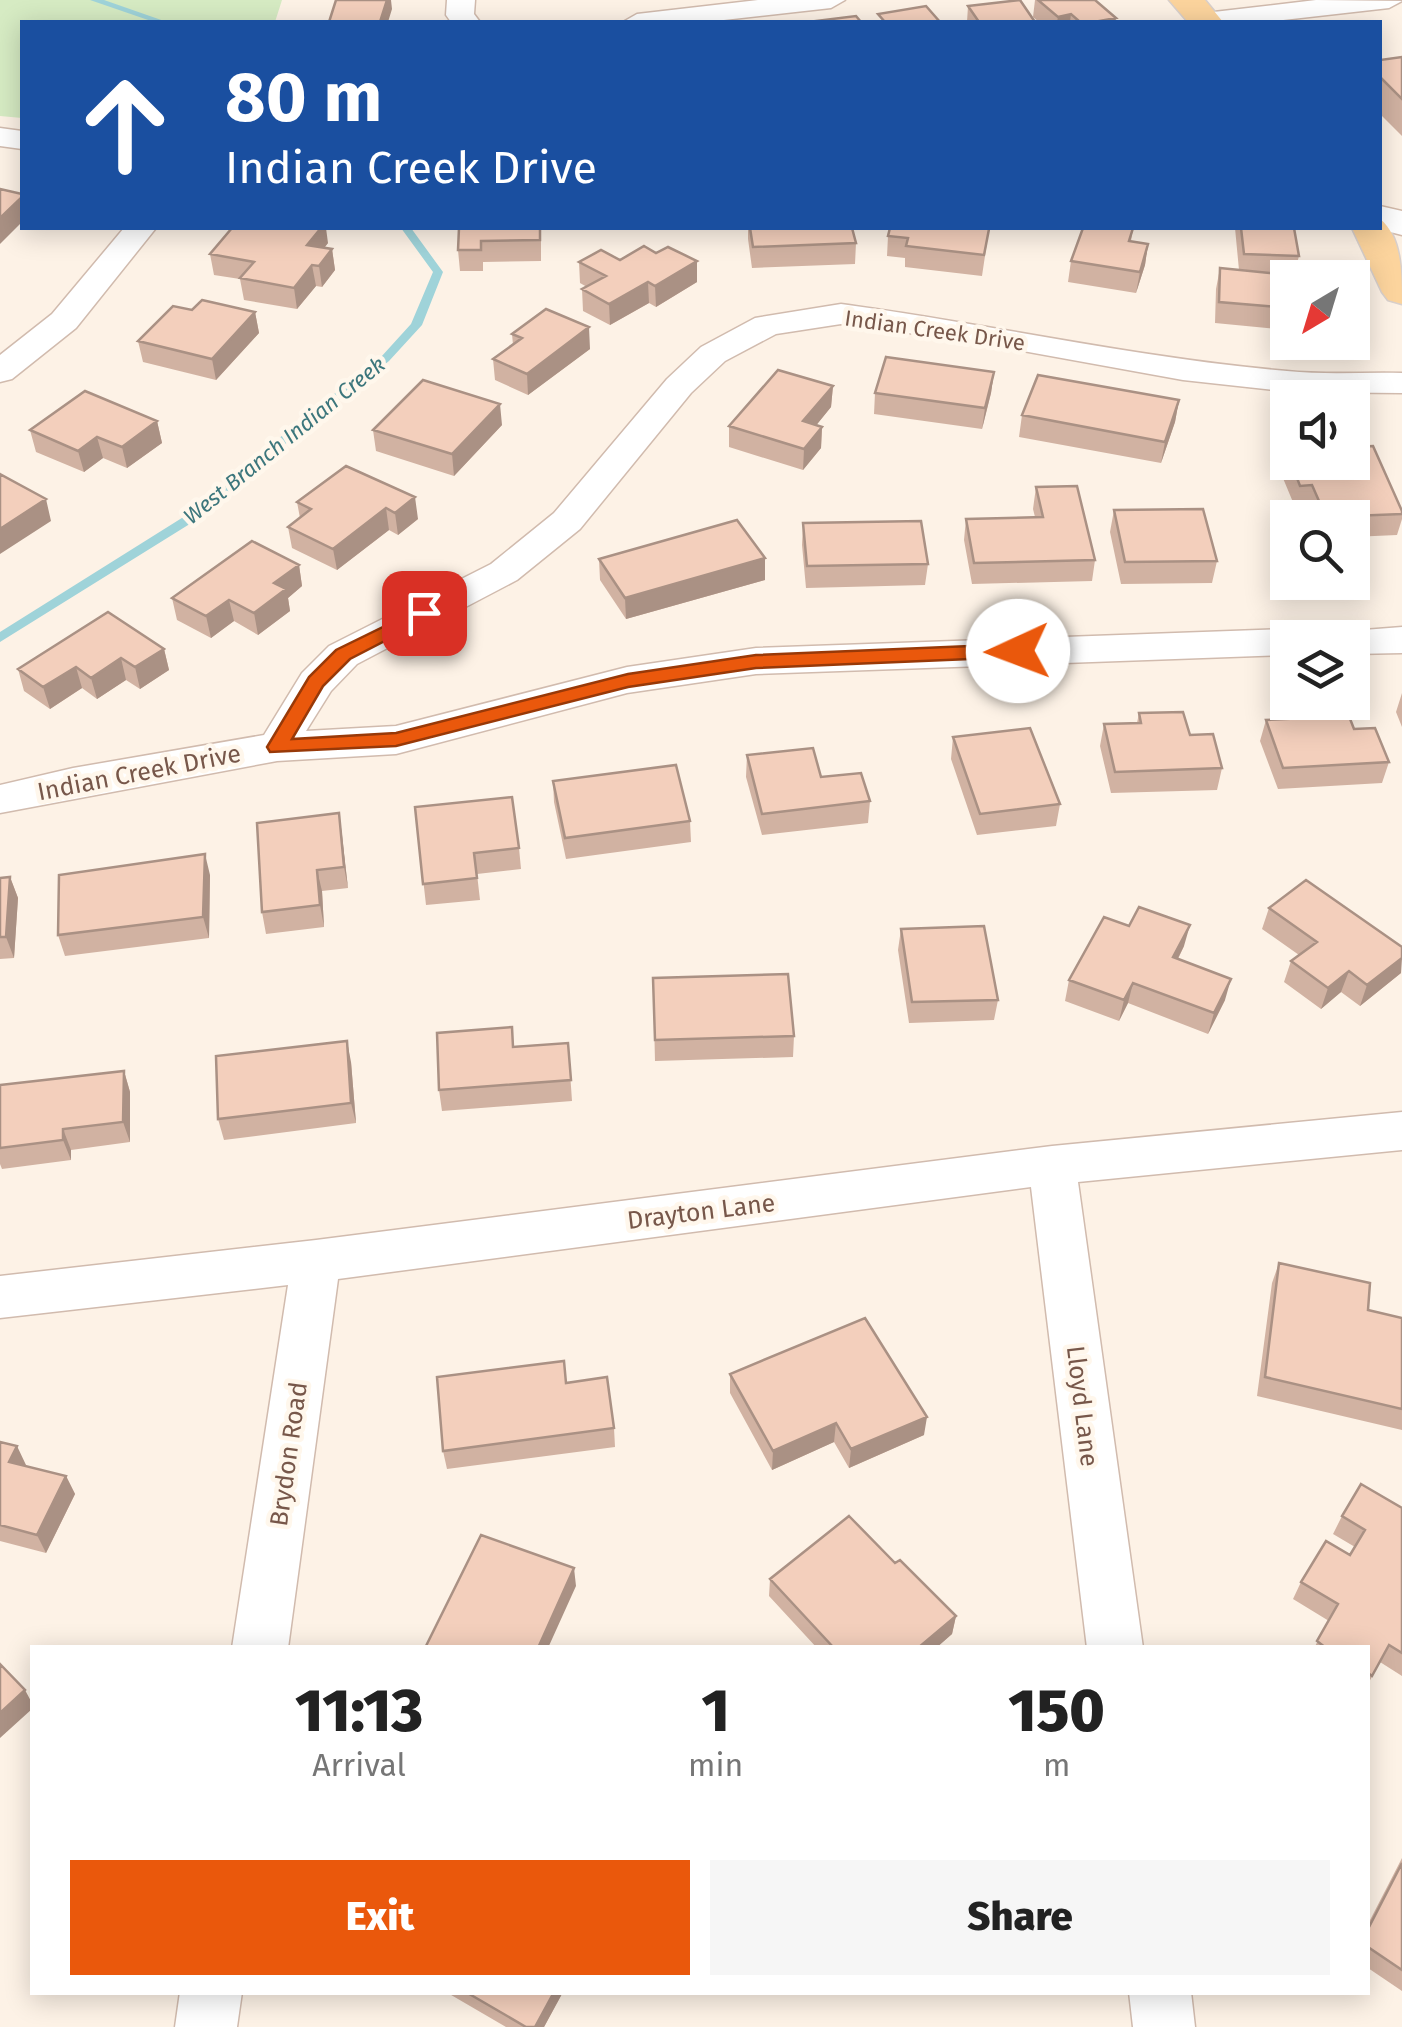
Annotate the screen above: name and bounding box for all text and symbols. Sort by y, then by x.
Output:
text: 80 m [225,56,382,140]
icon: ahead [60,60,190,190]
text: Indian Creek Drive [225,141,597,195]
north arrow [1270,260,1370,360]
map controls [1270,260,1370,720]
street label: Indian Creek Drive [843,304,1027,357]
water label: West Branch Indian Creek [178,351,391,530]
button: sound [1270,380,1370,480]
button: search [1270,500,1370,600]
pin [382,571,467,656]
icon: arrive [397,586,452,641]
position arrow [966,599,1070,703]
button: layers [1270,620,1370,720]
street label: Indian Creek Drive [35,739,244,807]
street label: Drayton Lane [625,1188,777,1236]
street label: Lloyd Lane [1060,1344,1104,1468]
street label: Brydon Road [264,1380,314,1528]
text: 11:13 [295,1675,423,1747]
text: 1 [701,1675,730,1747]
text: 150 [1008,1675,1105,1747]
text: Arrival [312,1746,406,1784]
text: min [688,1746,743,1784]
text: m [1043,1746,1070,1784]
button: Exit [70,1860,690,1975]
button: Share [710,1860,1330,1975]

